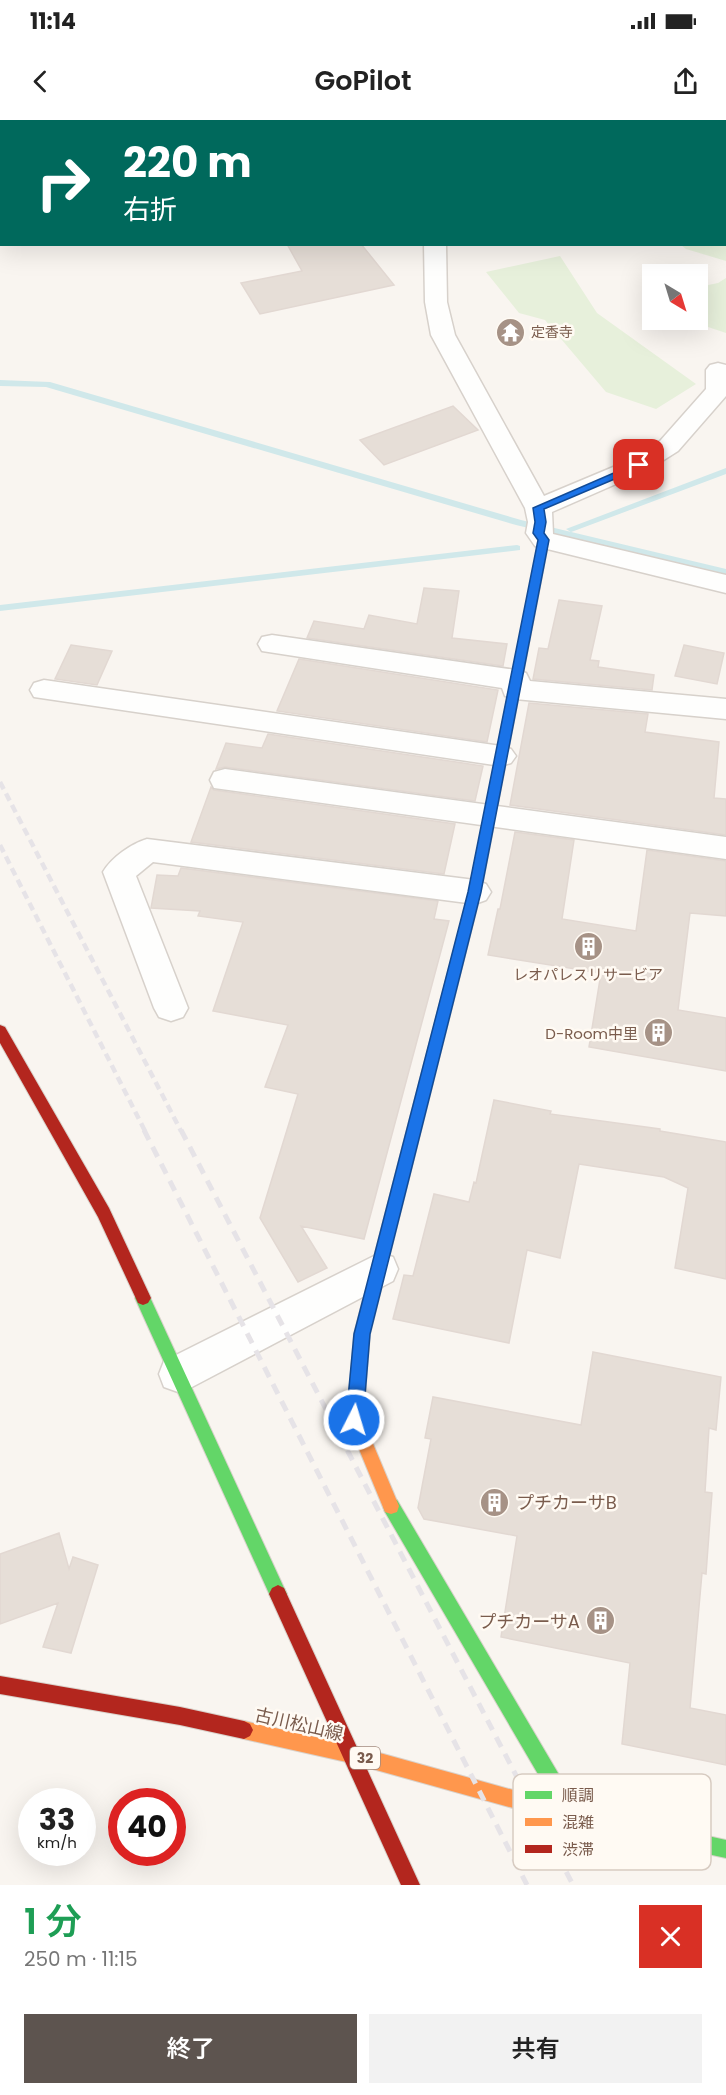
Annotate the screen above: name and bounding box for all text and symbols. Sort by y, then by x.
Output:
text: 11:14 [30,6,76,37]
text: GoPilot [314,62,412,99]
icon: back [24,65,57,98]
icon: share [669,65,702,98]
text: 220 m [123,133,252,192]
icon: right [24,144,102,222]
text: 右折 [123,191,177,228]
north arrow [642,264,708,330]
map controls [642,264,708,330]
temple icon: 定香寺 [494,316,526,348]
place label: 定香寺 [531,322,573,342]
pin [613,439,664,490]
icon: arrive [622,448,655,481]
building icon: レオパレスリサービア [572,931,604,963]
place label: レオパレスリサービア [513,964,663,985]
building icon: D-Room中里 [643,1017,675,1049]
place label: D-Room中里 [545,1023,638,1044]
position arrow [322,1388,386,1452]
building icon: プチカーサB [479,1486,511,1518]
place label: プチカーサB [516,1490,617,1515]
building icon: プチカーサA [585,1605,617,1637]
place label: プチカーサA [478,1609,580,1634]
street label: 古川松山線 [252,1702,346,1746]
road number: 32 [350,1747,380,1769]
legend [513,1774,711,1870]
text: 順調 [562,1784,594,1807]
speed limit sign: 40 [108,1788,186,1866]
text: 33 [39,1798,75,1841]
text: 混雑 [562,1811,594,1834]
text: km/h [37,1832,77,1853]
text: 渋滞 [562,1838,594,1861]
text: 1 分 [24,1896,82,1947]
button: close [639,1905,702,1968]
text: 250 m · 11:15 [24,1945,138,1973]
button: 終了 [24,2014,357,2083]
button: 共有 [369,2014,702,2083]

